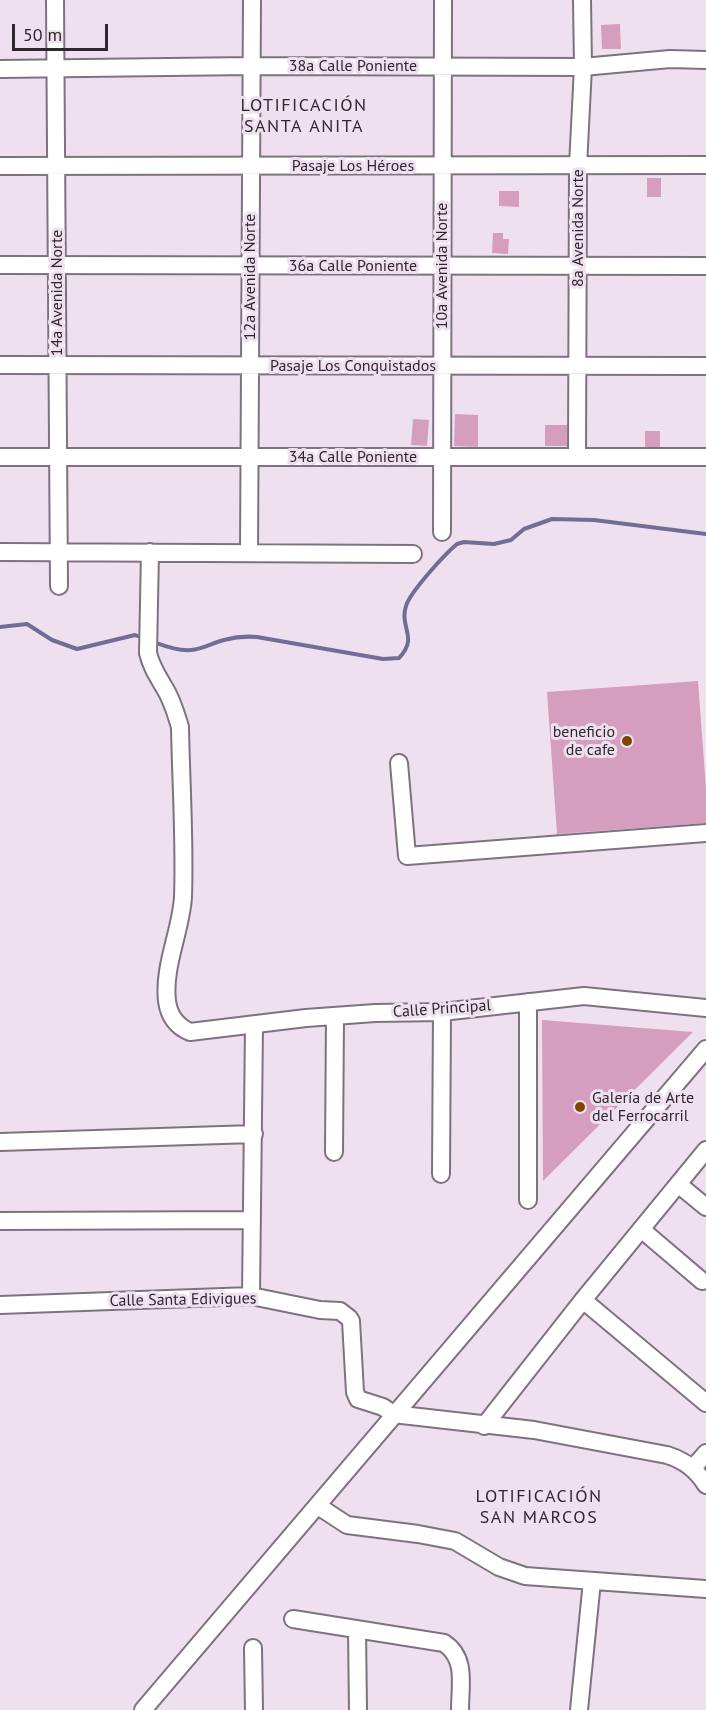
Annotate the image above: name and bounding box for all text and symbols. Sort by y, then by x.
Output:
scale bar [15,12,111,50]
text: 50 m [23,23,62,46]
street label: 38a Calle Poniente [289,56,417,76]
district label: LOTIFICACIÓN SANTA ANITA [240,95,368,138]
street label: Pasaje Los Héroes [292,156,414,176]
street label: 8a Avenida Norte [568,169,588,287]
street label: 10a Avenida Norte [432,203,452,329]
street label: 12a Avenida Norte [240,214,260,340]
street label: 14a Avenida Norte [47,230,67,356]
street label: 36a Calle Poniente [289,256,417,276]
street label: Pasaje Los Conquistados [270,356,436,376]
street label: 34a Calle Poniente [289,447,417,467]
place label: beneficio de cafe [553,722,615,760]
marker: beneficio de cafe [620,734,634,748]
street label: Calle Principal [392,996,492,1022]
place label: Galería de Arte del Ferrocarril [592,1088,694,1126]
marker: Galería de Arte del Ferrocarril [573,1100,587,1114]
street label: Calle Santa Edivigues [109,1289,257,1311]
district label: LOTIFICACIÓN SAN MARCOS [475,1486,603,1528]

